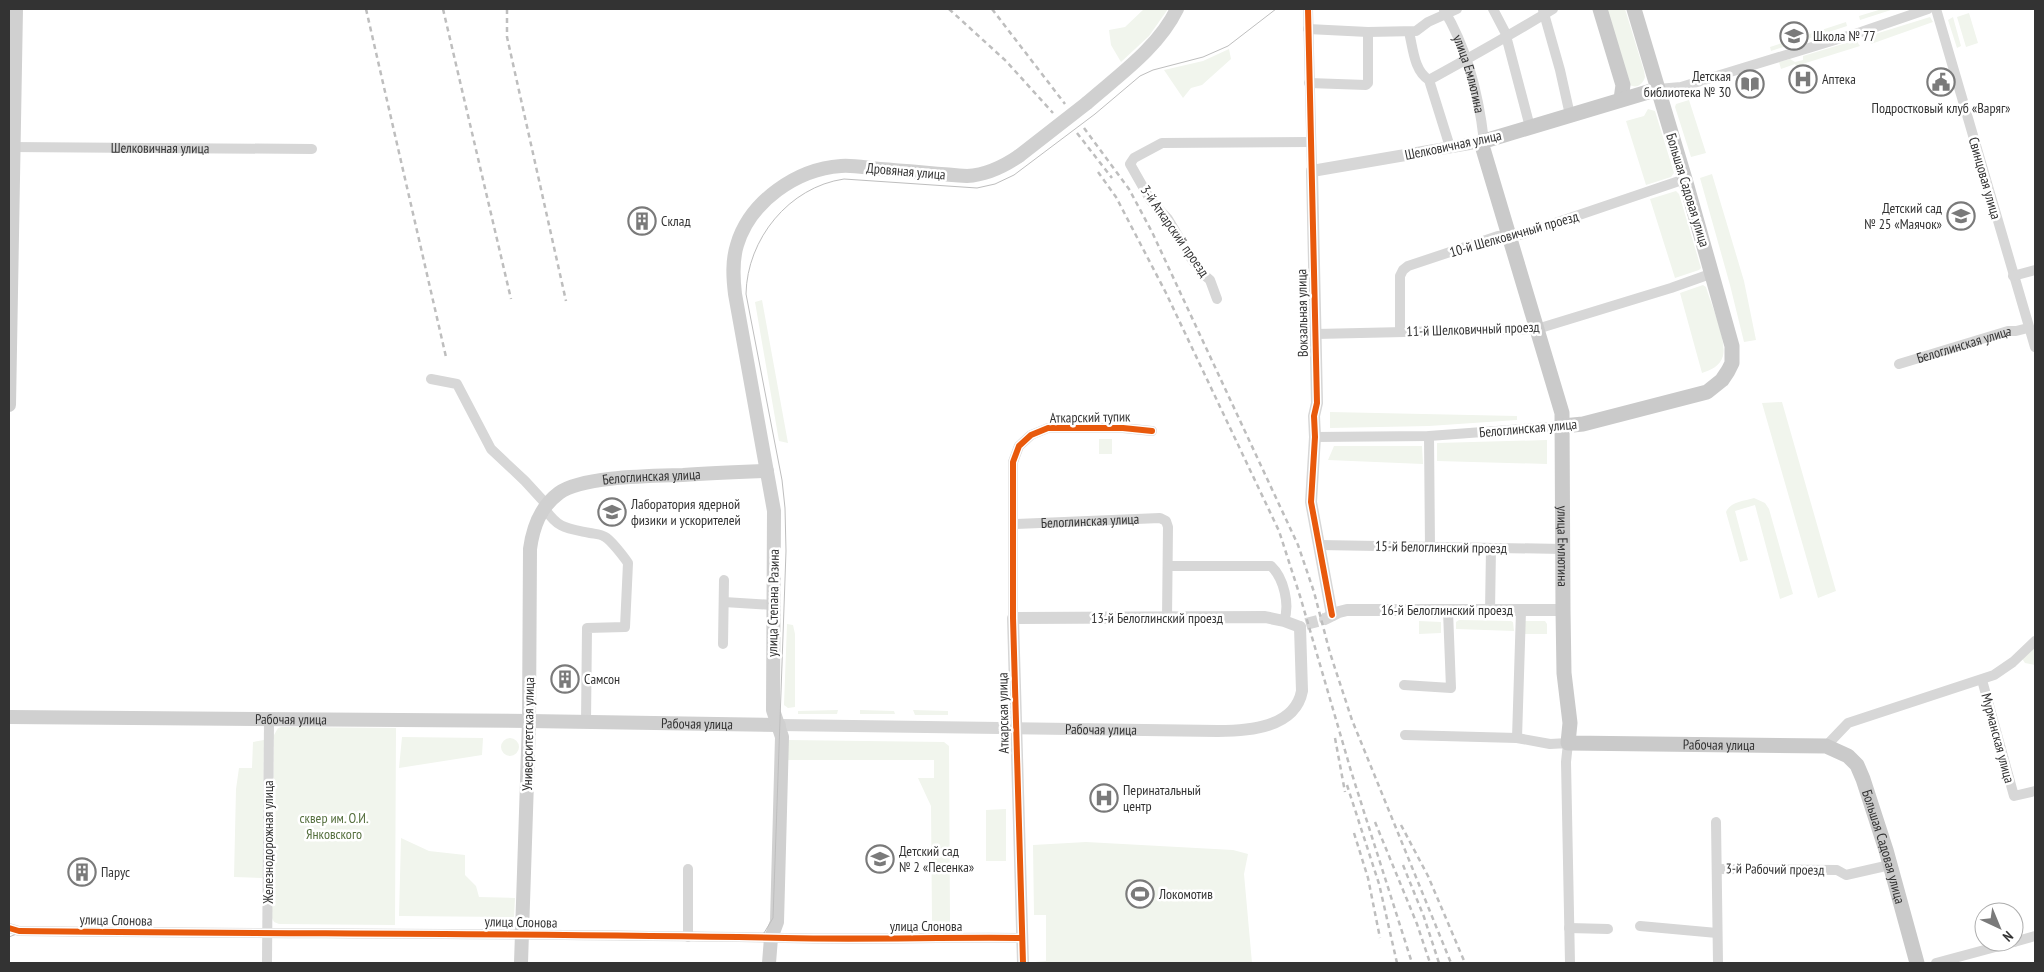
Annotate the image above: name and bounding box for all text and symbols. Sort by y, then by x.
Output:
school or university icon: Школа № 77 [1779,21,1809,51]
place label: Школа № 77 [1813,27,1876,45]
street label: улица Емлютина [1449,32,1489,115]
hospital icon: Аптека [1788,64,1818,94]
place label: Детская библиотека № 30 [1644,67,1731,101]
public building icon: Подростковый клуб «Варяг» [1926,67,1956,97]
library icon: Детская библиотека № 30 [1735,69,1765,99]
place label: Аптека [1822,70,1856,88]
place label: Подростковый клуб «Варяг» [1872,99,2010,117]
street label: Шелковичная улица [1403,126,1503,164]
street label: Большая Садовая улица [1662,131,1714,249]
street label: Свинцовая улица [1965,135,2005,221]
street label: Шелковичная улица [111,139,209,157]
street label: Дровяная улица [866,159,946,183]
street label: 3-й Аткарский проезд [1137,182,1213,280]
place label: Детский сад № 25 «Маячок» [1864,199,1942,233]
school or university icon: Детский сад № 25 «Маячок» [1946,201,1976,231]
building icon: Склад [627,206,657,236]
street label: 10-й Шелковичный проезд [1447,207,1581,261]
place label: Склад [661,212,691,230]
street label: Вокзальная улица [1292,269,1312,357]
street label: 11-й Шелковичный проезд [1406,318,1540,340]
street label: Белоглинская улица [1914,322,2011,367]
street label: Аткарский тупик [1049,407,1131,427]
street label: Белоглинская улица [1478,415,1578,441]
street label: Белоглинская улица [601,465,701,489]
place label: Лаборатория ядерной физики и ускорителей [630,495,741,529]
school or university icon: Лаборатория ядерной физики и ускорителей [597,497,627,527]
street label: улица Емлютина [1553,506,1572,587]
street label: Белоглинская улица [1040,510,1140,532]
street label: 15-й Белоглинский проезд [1375,537,1507,557]
street label: улица Степана Разина [763,549,783,657]
street label: 16-й Белоглинский проезд [1381,601,1513,619]
street label: 13-й Белоглинский проезд [1091,609,1223,627]
building icon: Самсон [550,664,580,694]
place label: Самсон [584,670,620,688]
street label: Аткарская улица [993,672,1013,754]
street label: Университетская улица [518,677,538,791]
street label: Мурманская улица [1977,691,2019,785]
street label: Рабочая улица [255,710,327,728]
street label: Рабочая улица [661,714,733,733]
street label: Рабочая улица [1065,720,1137,739]
street label: Рабочая улица [1683,735,1755,754]
street label: Железнодорожная улица [259,780,277,905]
place label: Перинатальный центр [1123,781,1201,815]
hospital icon: Перинатальный центр [1089,783,1119,813]
street label: Большая Садовая улица [1858,787,1909,906]
park label: сквер им. О.И. Янковского [300,809,368,843]
place label: Детский сад № 2 «Песенка» [899,842,974,876]
school or university icon: Детский сад № 2 «Песенка» [865,844,895,874]
building icon: Парус [67,857,97,887]
street label: 3-й Рабочий проезд [1725,859,1825,879]
place label: Парус [101,863,130,881]
sports icon: Локомотив [1125,879,1155,909]
place label: Локомотив [1158,885,1213,903]
north arrow [1974,902,2024,952]
street label: улица Слонова [79,910,153,930]
street label: улица Слонова [484,912,558,932]
street label: улица Слонова [890,917,962,935]
text: N [1999,927,2017,945]

